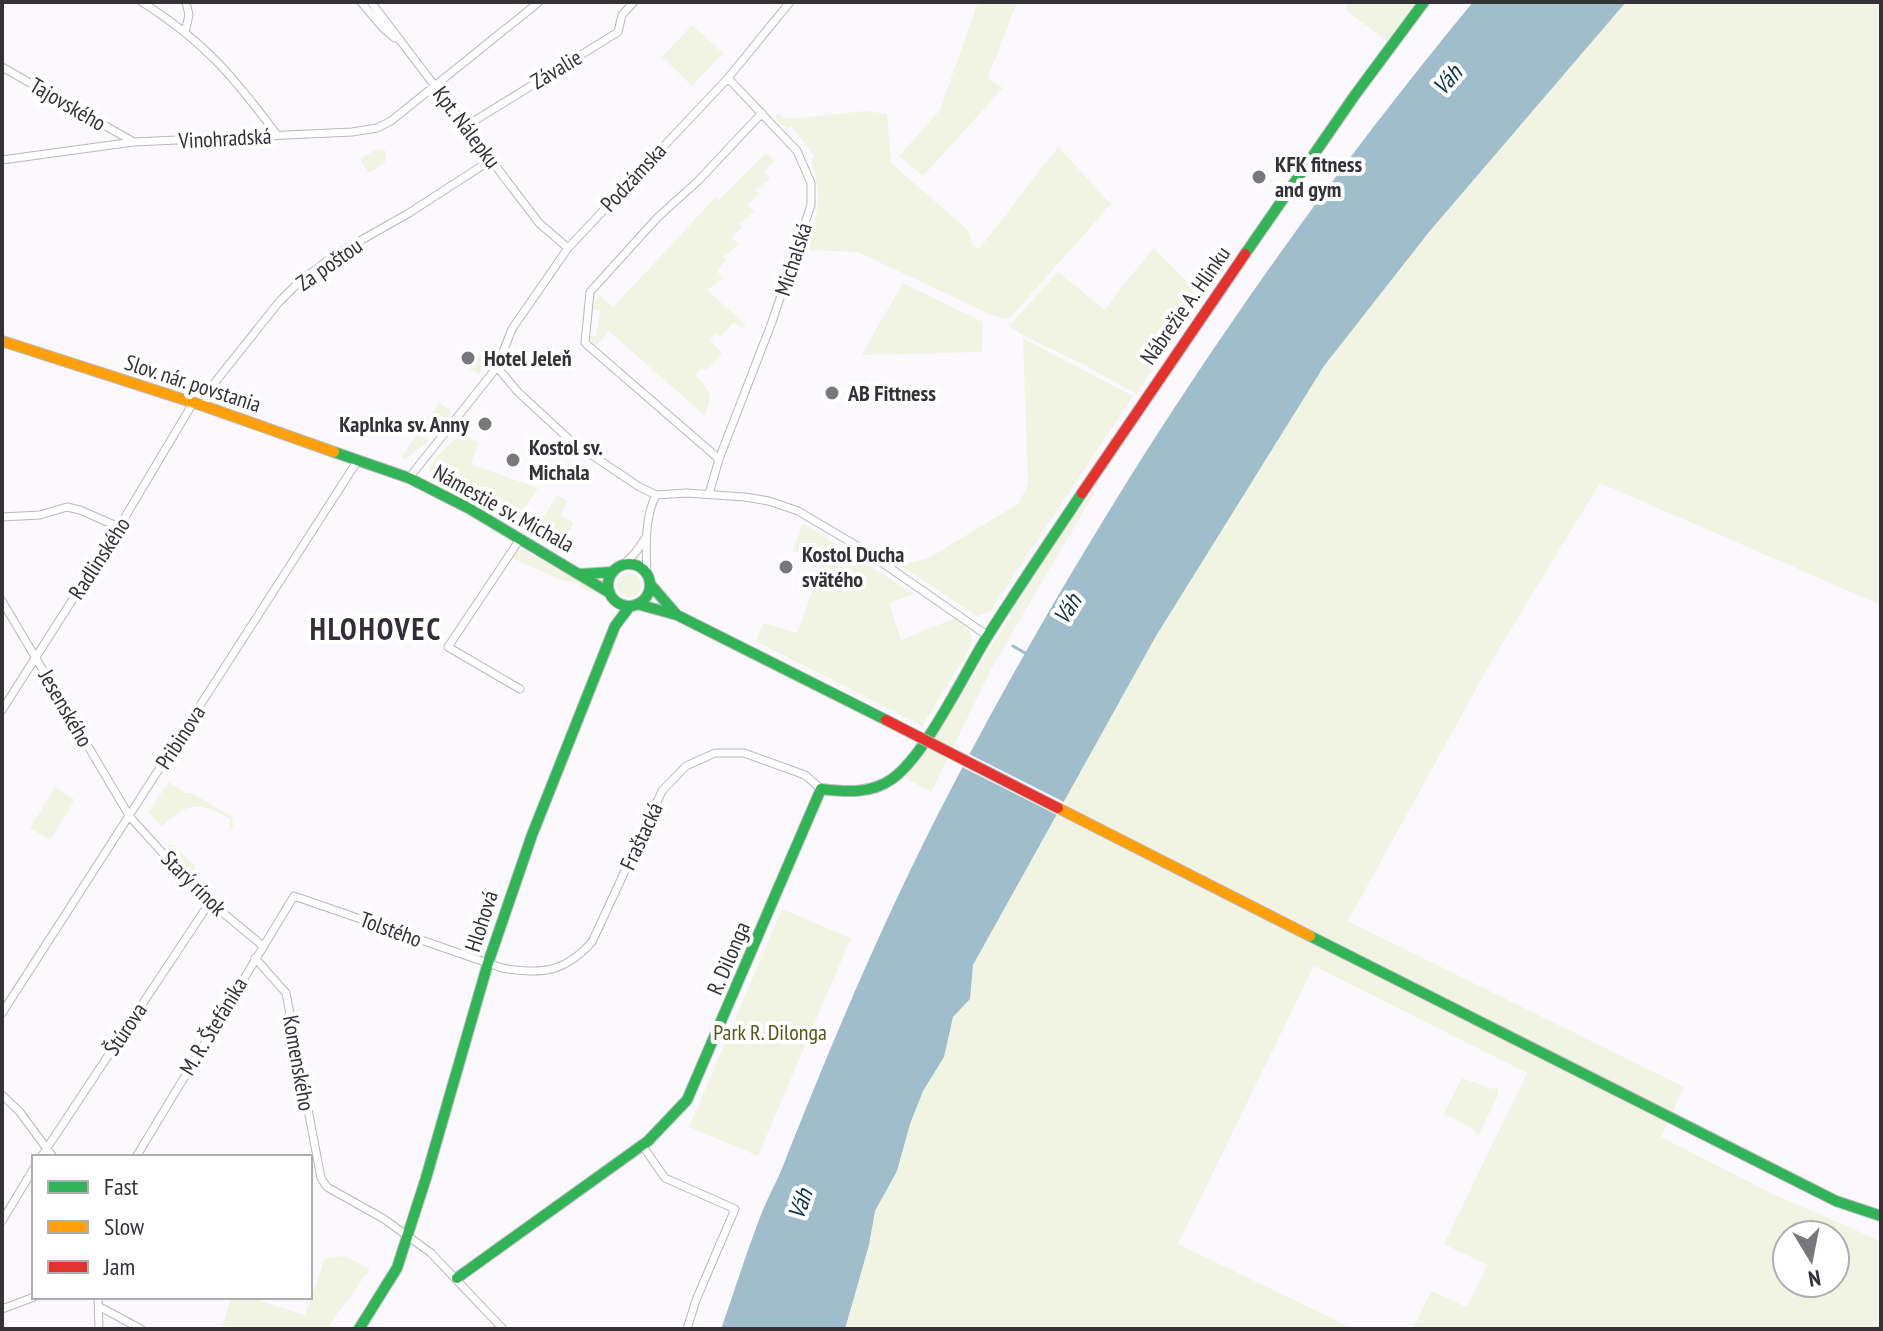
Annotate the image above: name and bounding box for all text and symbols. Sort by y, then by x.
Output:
street label: Závalie [525,43,587,95]
water label: Váh [1425,57,1470,102]
street label: Tajovského [25,71,111,137]
street label: Kpt. Nálepku [427,80,507,174]
street label: Vinohradská [177,122,272,154]
street label: Podzámska [594,137,672,217]
place label: KFK fitness and gym [1275,150,1363,203]
marker: KFK fitness and gym [1250,168,1268,186]
street label: Michalská [768,219,818,299]
street label: Za poštou [291,231,367,297]
street label: Nábrežie A. Hlinku [1134,240,1236,370]
place label: Hotel Jeleň [484,344,572,372]
street label: Slov. nár. povstania [121,348,265,418]
marker: Hotel Jeleň [459,349,477,367]
place label: AB Fittness [847,379,936,407]
marker: AB Fittness [823,384,841,402]
place label: Kaplnka sv. Anny [339,410,470,438]
marker: Kaplnka sv. Anny [476,415,494,433]
place label: Kostol sv. Michala [529,433,603,486]
marker: Kostol sv. Michala [504,451,522,469]
street label: Námestie sv. Michala [429,458,579,558]
street label: Radlinského [62,512,136,604]
place label: Kostol Ducha svätého [802,540,904,593]
marker: Kostol Ducha svätého [777,558,795,576]
water label: Váh [1046,587,1089,630]
district label: HLOHOVEC [310,609,442,648]
street label: Jesenského [32,664,99,752]
street label: Pribinova [149,700,211,774]
street label: Fraštacká [613,798,669,874]
street label: Starý rínok [155,844,233,922]
street label: Hlohová [458,887,504,955]
street label: Tolstého [356,905,426,953]
street label: R. Dilonga [700,917,756,999]
street label: M. R. Štefánika [173,972,253,1080]
street label: Štúrova [97,997,153,1061]
street label: Komenského [277,1013,321,1113]
park label: Park R. Dilonga [713,1018,827,1046]
legend [32,1155,312,1299]
text: Fast [104,1171,139,1202]
water label: Váh [780,1183,820,1223]
text: Slow [104,1211,145,1242]
north arrow [1771,1219,1851,1299]
text: Jam [103,1251,135,1282]
text: N [1806,1264,1823,1294]

